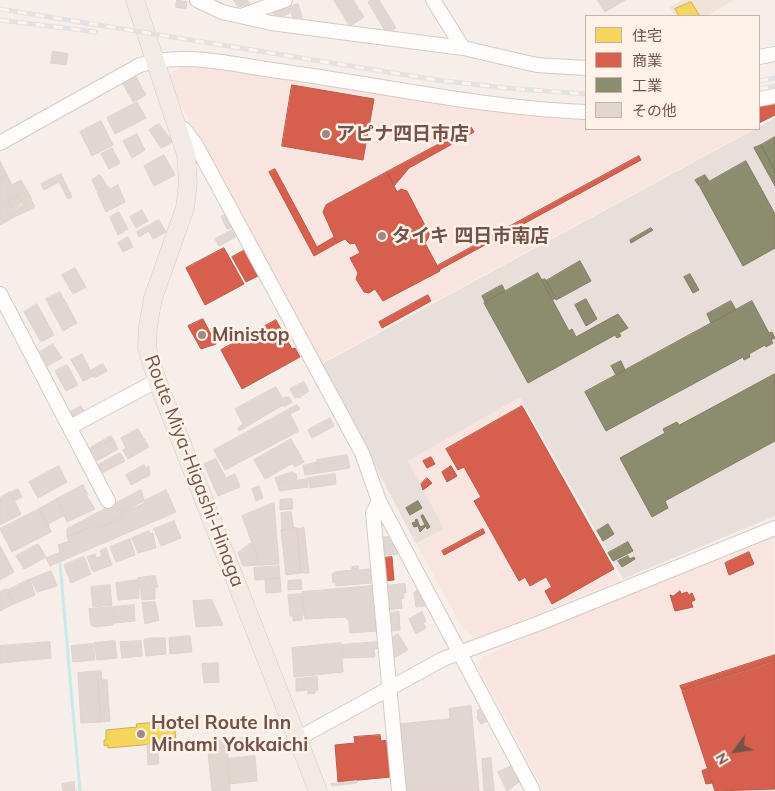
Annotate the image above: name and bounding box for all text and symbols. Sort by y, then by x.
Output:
legend [585,15,760,130]
text: 住宅 [632,26,662,45]
text: 商業 [632,51,662,70]
text: 工業 [632,76,662,95]
text: その他 [632,101,677,120]
place label: アピナ四日市店 [336,123,469,145]
marker: アピナ四日市店 [320,128,332,140]
place label: タイキ 四日市南店 [392,225,549,247]
marker: タイキ 四日市南店 [376,230,388,242]
place label: Ministop [212,324,289,346]
marker: Ministop [196,329,208,341]
street label: Route Miya-Higashi-Hinaga [139,352,249,590]
place label: Hotel Route Inn Minami Yokkaichi [151,712,308,756]
north arrow [710,726,760,776]
marker: Hotel Route Inn Minami Yokkaichi [135,728,147,740]
text: N [712,750,733,768]

